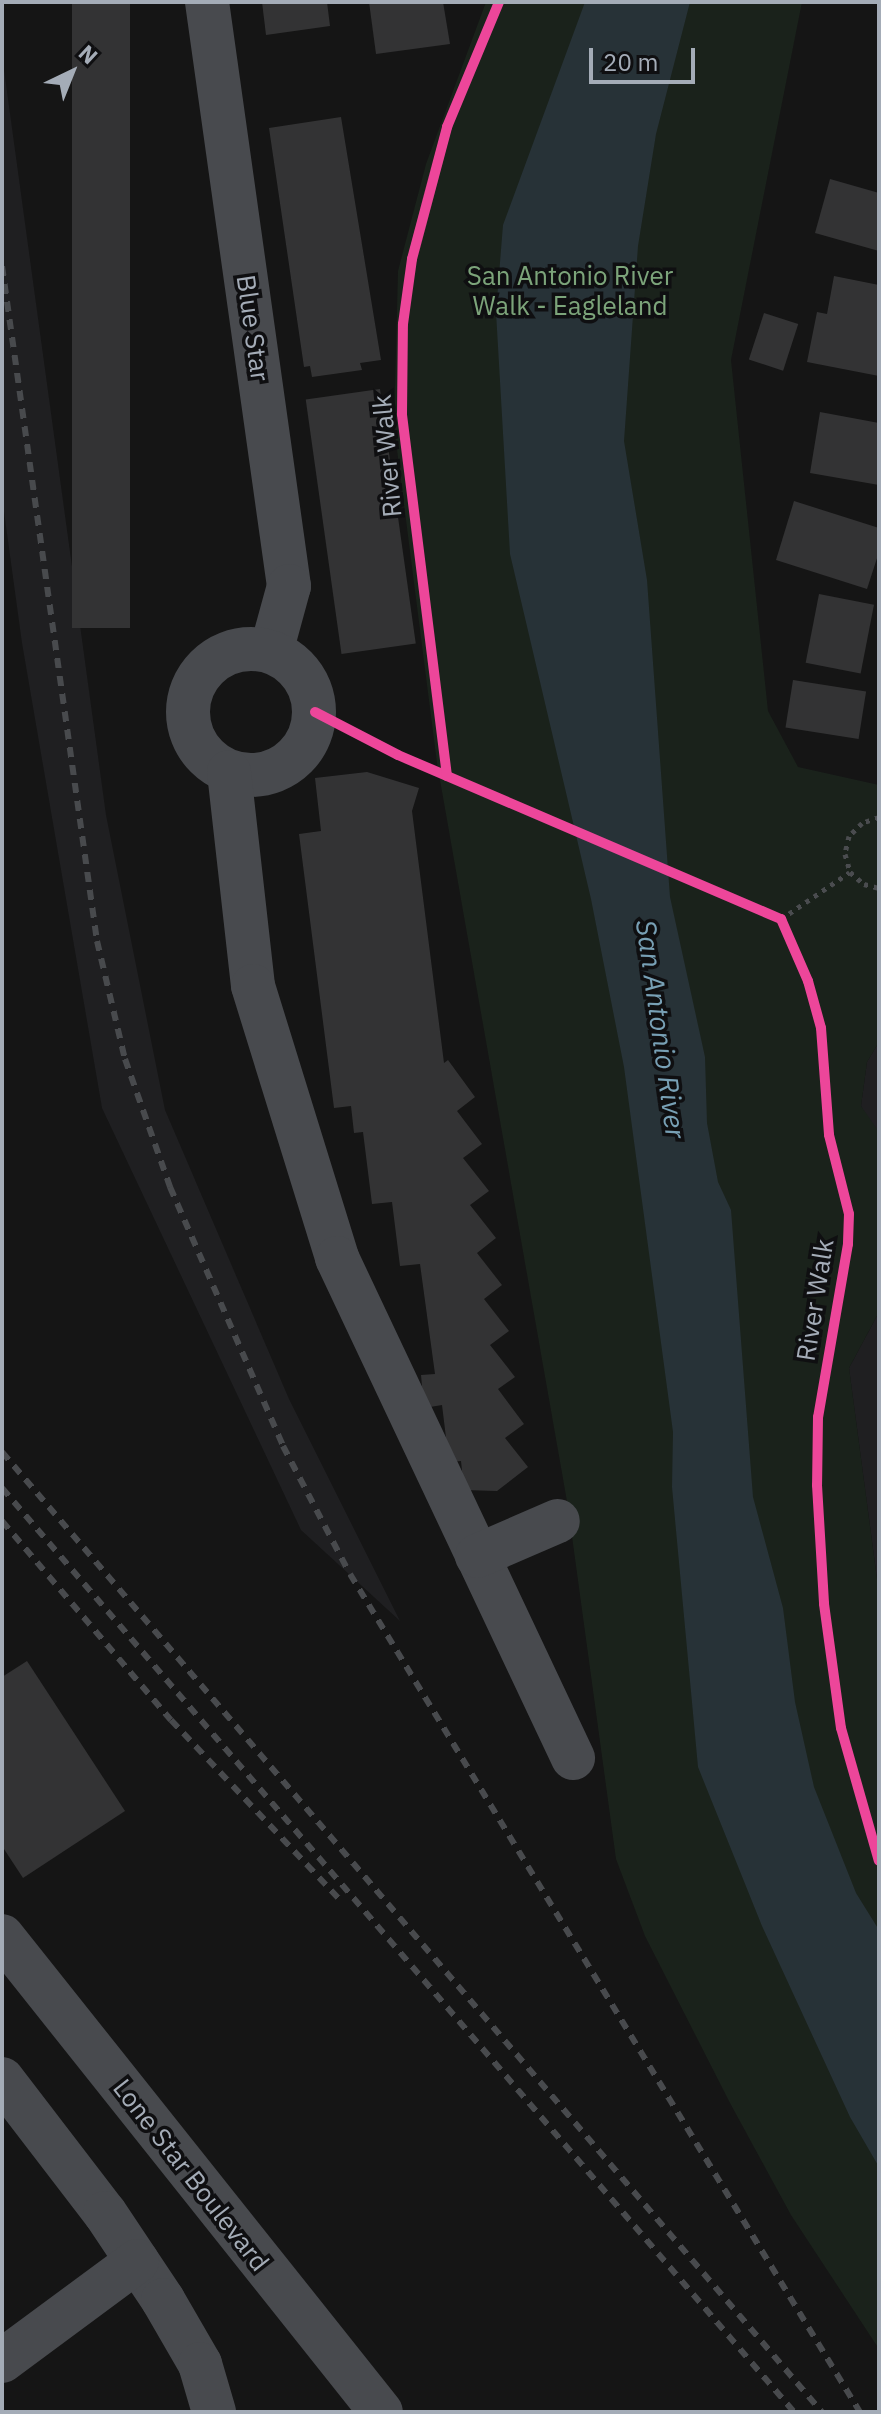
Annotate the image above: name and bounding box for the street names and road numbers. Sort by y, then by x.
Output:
street label: Blue Star [230,273,276,383]
street label: River Walk [366,393,408,519]
street label: River Walk [790,1237,840,1363]
street label: Lone Star Boulevard [106,2073,276,2277]

